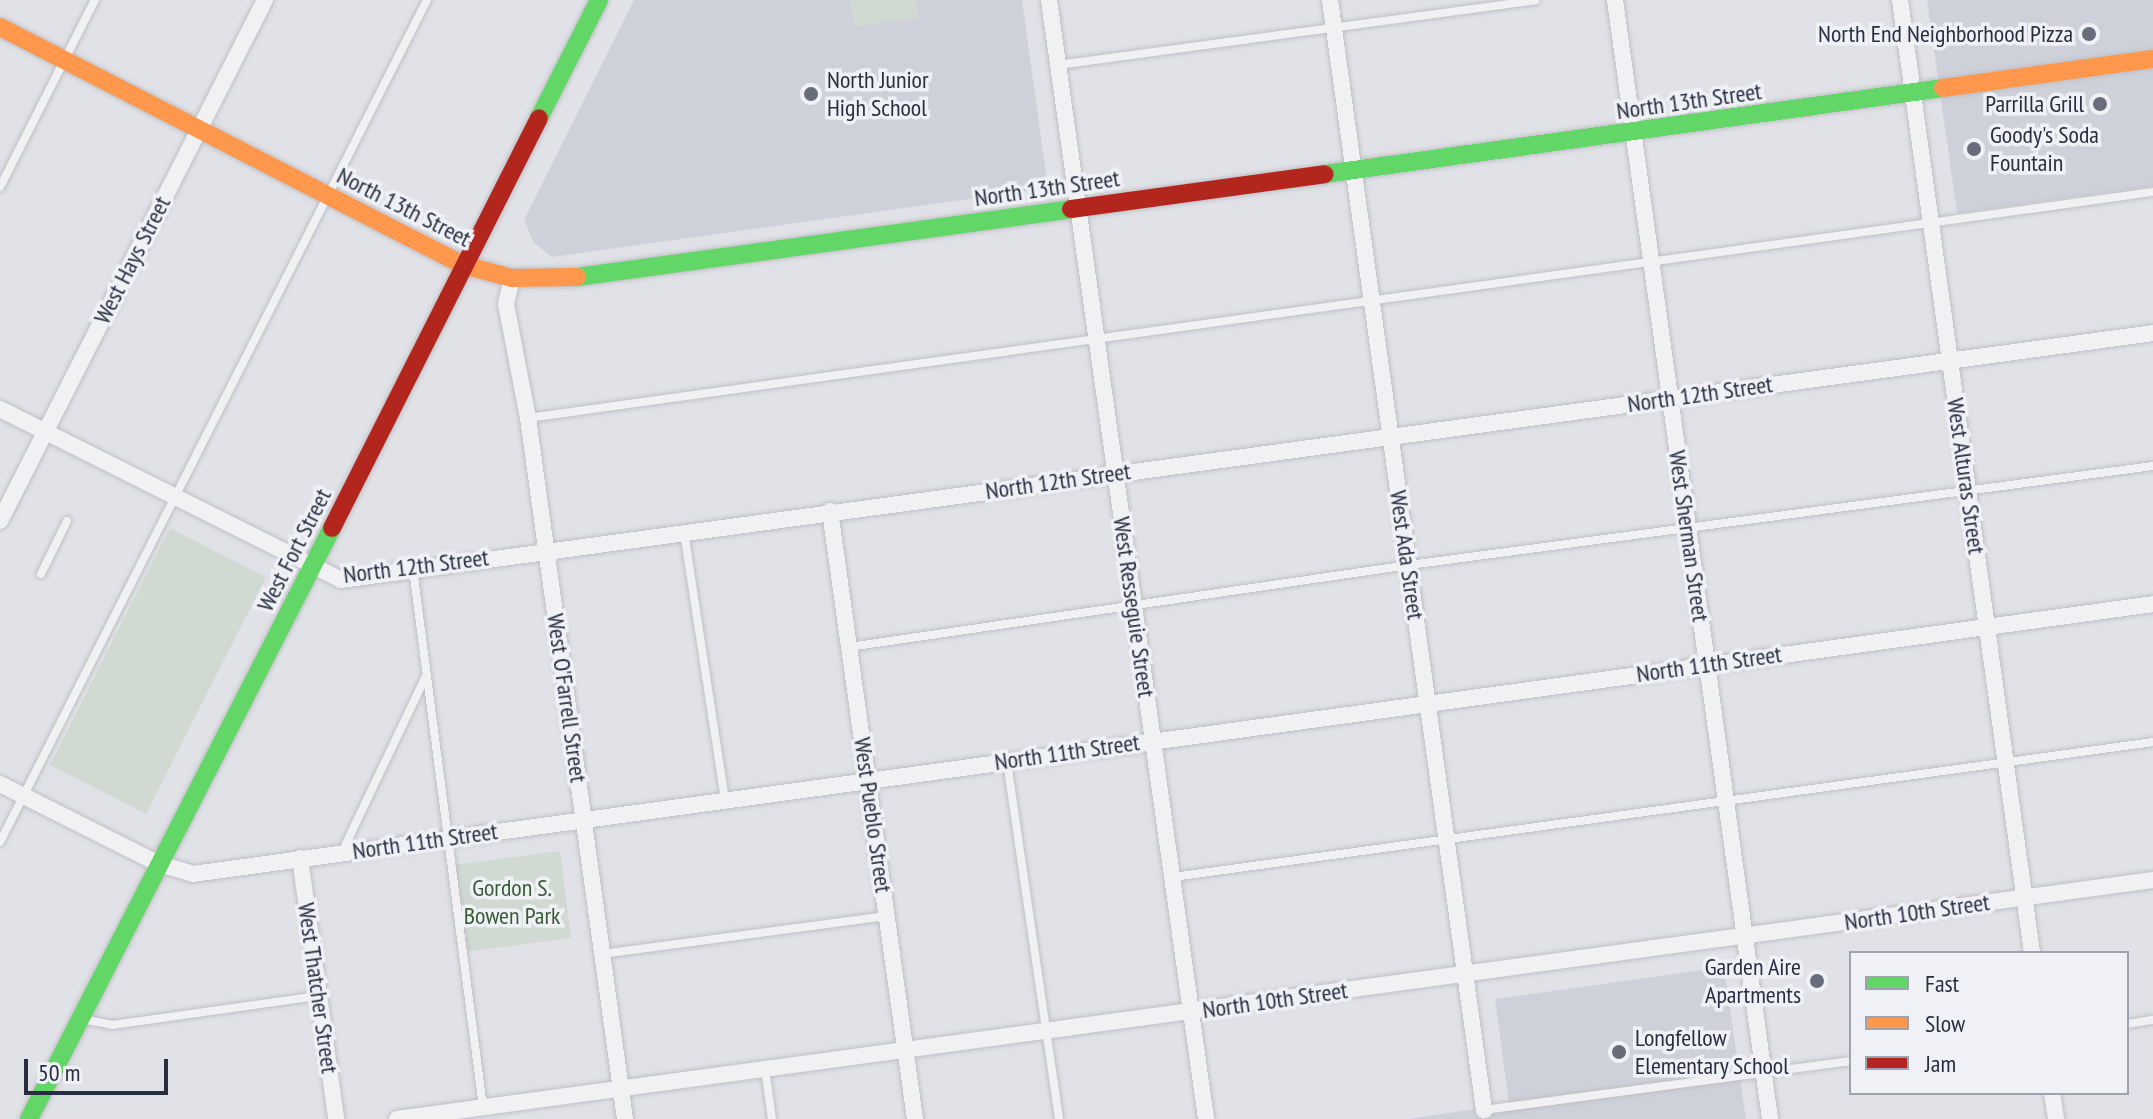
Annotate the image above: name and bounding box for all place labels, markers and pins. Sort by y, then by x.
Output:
place label: North End Neighborhood Pizza [1818,20,2073,48]
marker: North End Neighborhood Pizza [2080,25,2098,43]
place label: North Junior High School [827,66,929,122]
marker: North Junior High School [802,85,820,103]
place label: Parrilla Grill [1985,90,2084,118]
marker: Parrilla Grill [2091,95,2109,113]
place label: Goody's Soda Fountain [1990,121,2099,177]
marker: Goody's Soda Fountain [1965,140,1983,158]
place label: Garden Aire Apartments [1704,953,1801,1009]
marker: Garden Aire Apartments [1808,972,1826,990]
place label: Longfellow Elementary School [1635,1024,1789,1080]
marker: Longfellow Elementary School [1610,1043,1628,1061]

